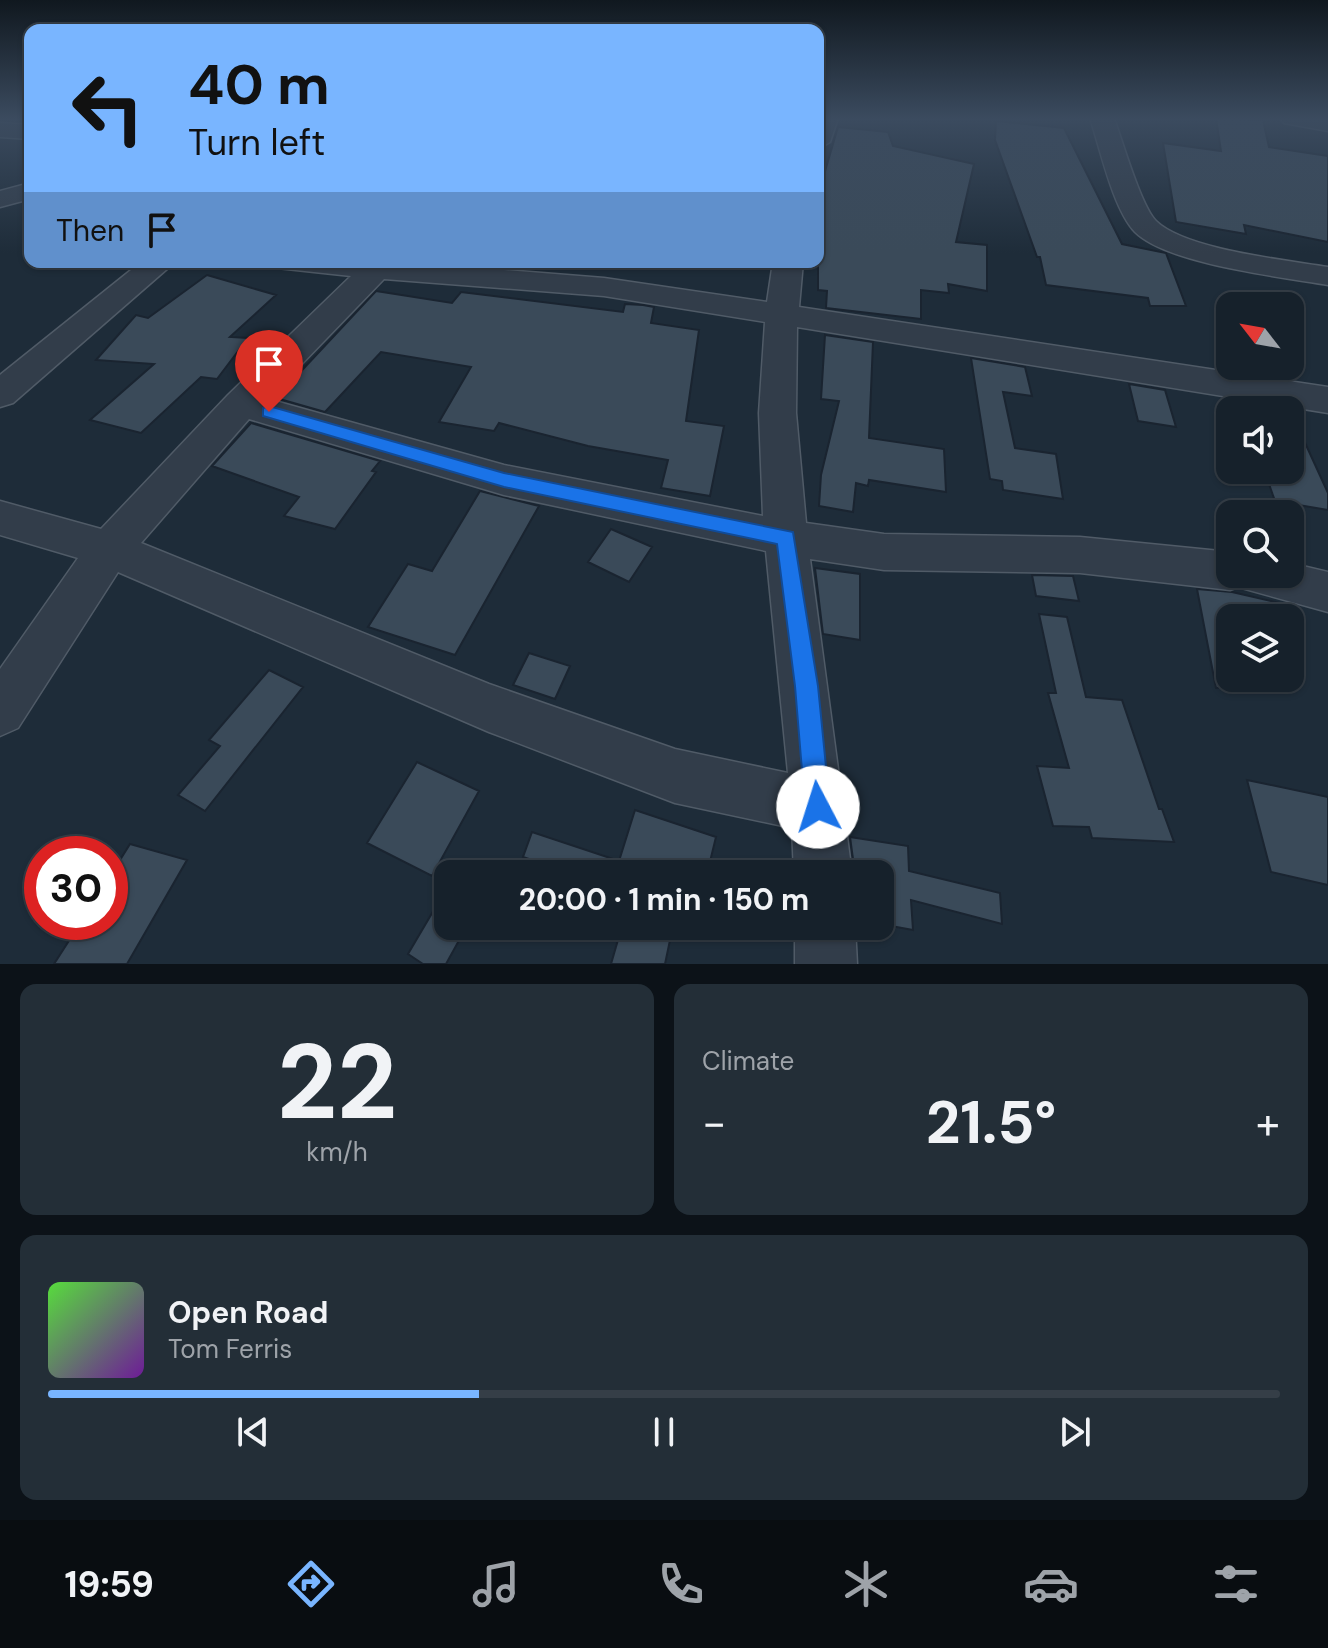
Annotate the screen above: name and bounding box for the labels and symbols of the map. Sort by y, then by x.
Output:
north arrow [1216,292,1304,380]
pin [235,330,303,412]
position arrow [776,765,860,849]
speed limit sign: 30 [24,836,128,940]

